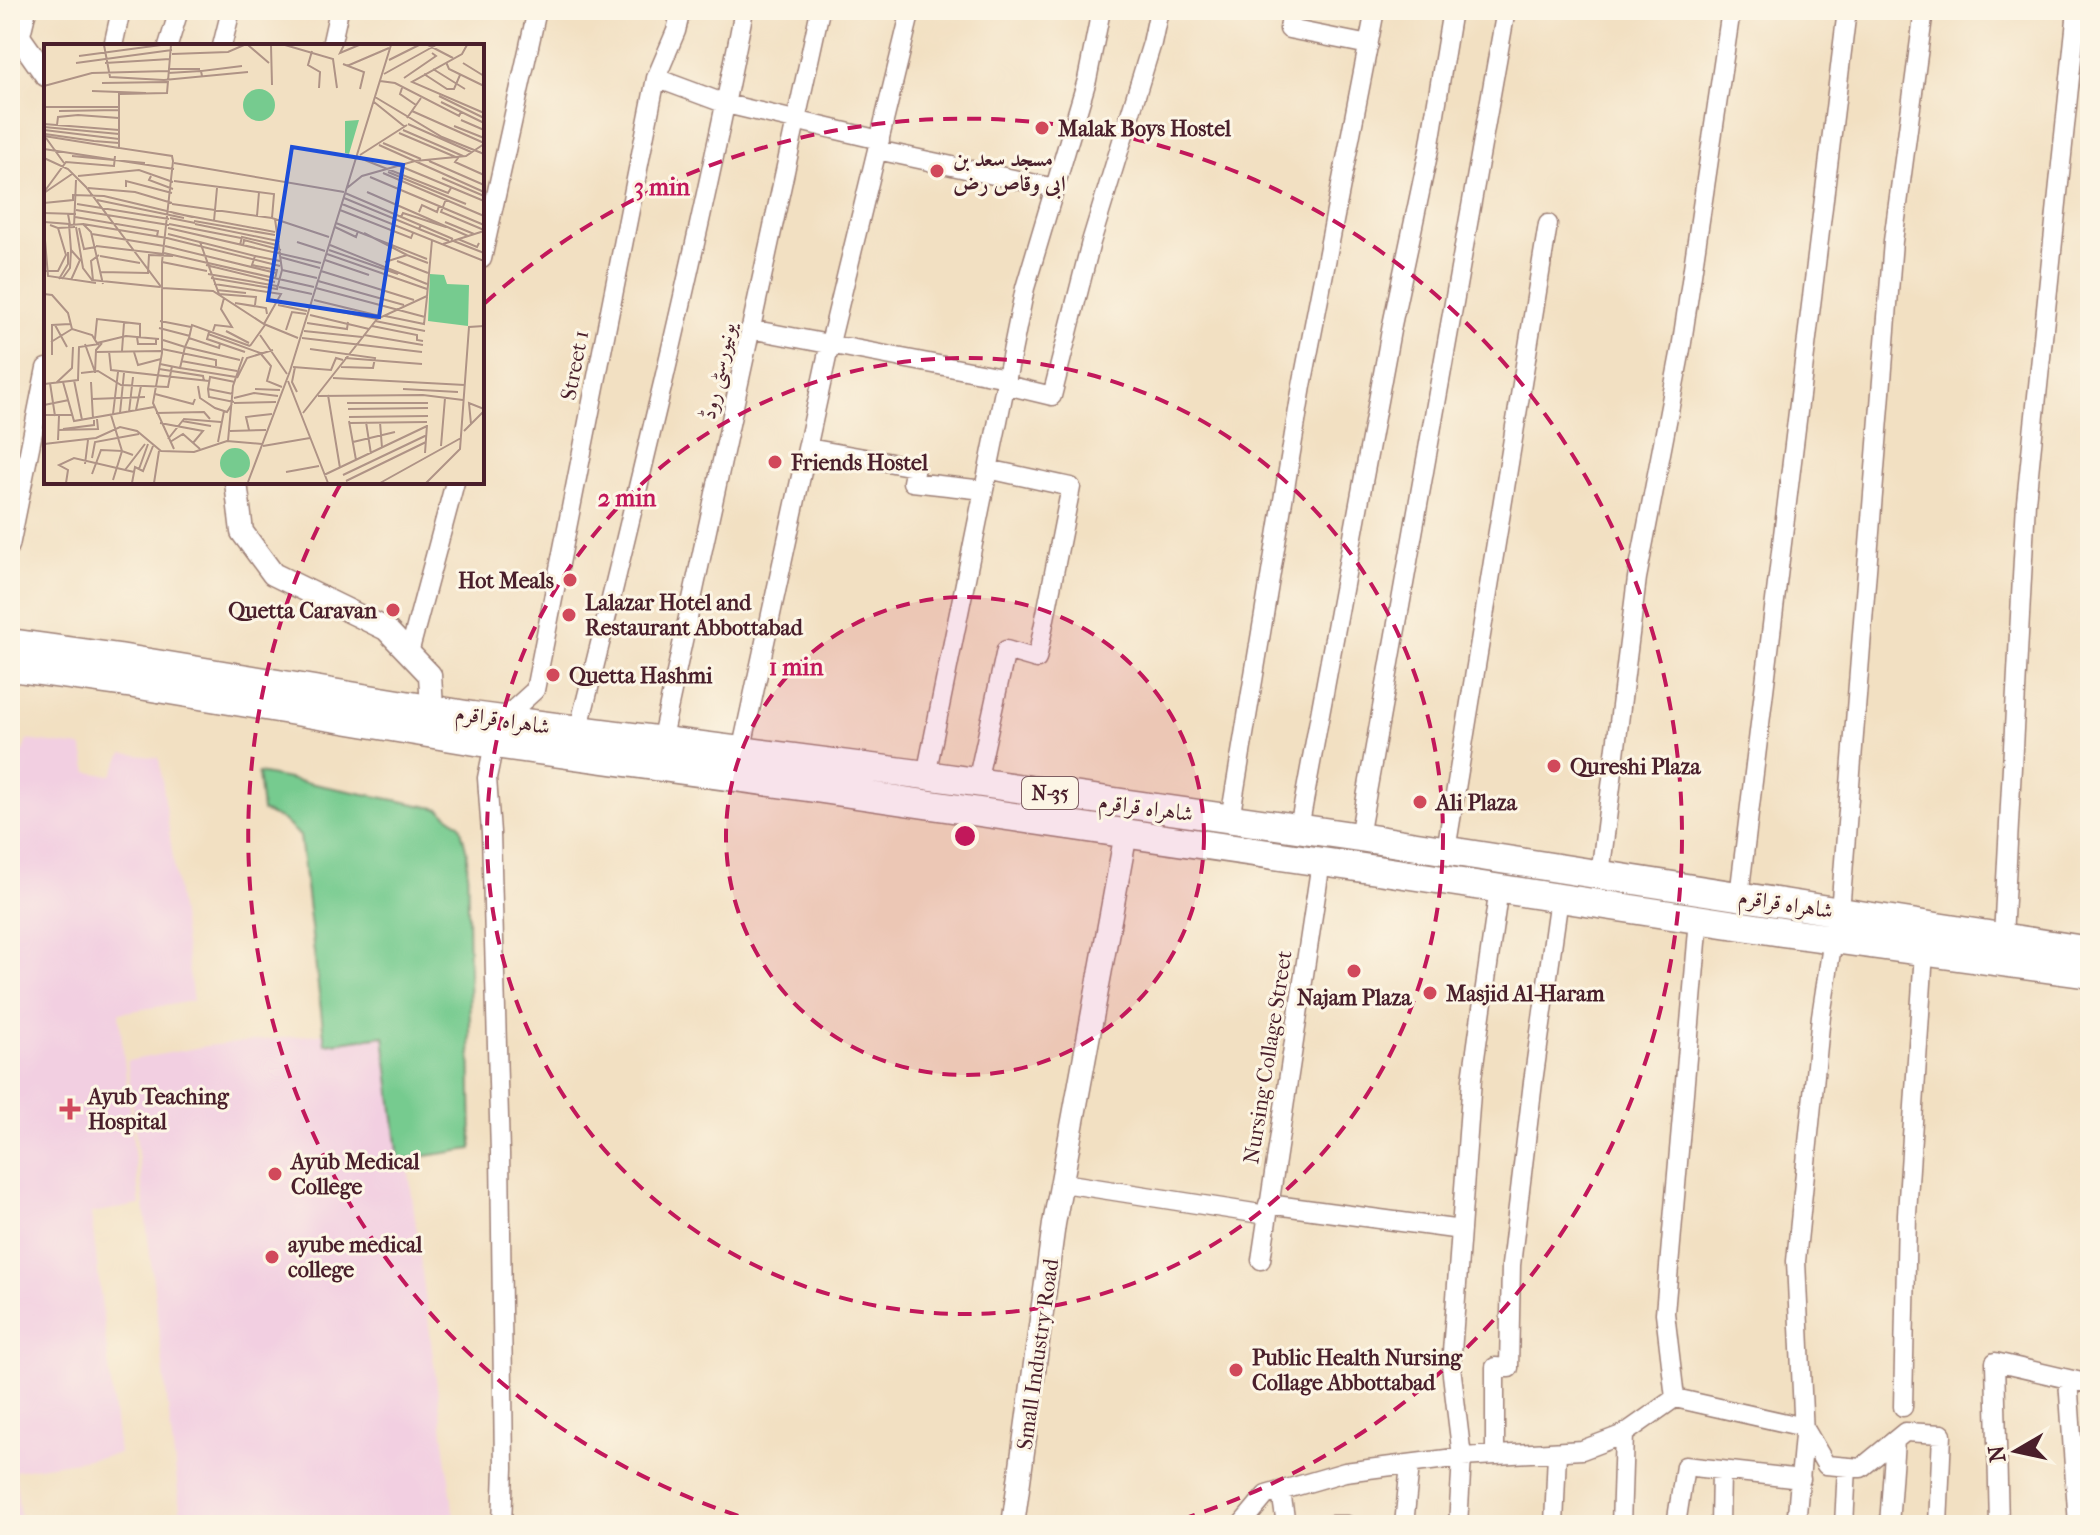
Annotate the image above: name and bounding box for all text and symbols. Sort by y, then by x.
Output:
inset map [44,44,484,484]
place label: Malak Boys Hostel [1057,116,1232,142]
marker: Malak Boys Hostel [1033,119,1051,137]
place label: مسجد سعد بن ابی وقاص رض [953,146,1066,200]
marker: مسجد سعد بن ابی وقاص رض [928,162,946,180]
text: 3 min [634,173,691,201]
street label: یونیورسٹی روڈ [695,319,743,423]
street label: Street 1 [555,328,594,402]
place label: Friends Hostel [790,450,929,476]
marker: Friends Hostel [766,453,784,471]
text: 2 min [598,484,657,512]
place label: Hot Meals [458,568,554,594]
marker: Hot Meals [561,571,579,589]
place label: Lalazar Hotel and Restaurant Abbottabad [585,590,804,641]
place label: Quetta Caravan [228,598,377,624]
marker: Quetta Caravan [384,601,402,619]
marker: Lalazar Hotel and Restaurant Abbottabad [560,606,578,624]
text: 1 min [769,653,824,681]
place label: Quetta Hashmi [569,663,713,689]
marker: Quetta Hashmi [544,666,562,684]
street label: شاہراہ قراقرم [453,700,552,746]
place label: Qureshi Plaza [1570,754,1701,780]
marker: Qureshi Plaza [1545,757,1563,775]
road number: N-35 [1022,777,1078,809]
street label: شاہراہ قراقرم [1096,788,1195,833]
place label: Ali Plaza [1434,790,1518,816]
marker: Ali Plaza [1411,793,1429,811]
centre of rings [951,822,979,850]
street label: شاہراہ قراقرم [1736,884,1835,930]
street label: Nursing Collage Street [1238,949,1298,1166]
marker: Najam Plaza [1345,962,1363,980]
place label: Masjid Al-Haram [1445,981,1605,1007]
marker: Masjid Al-Haram [1421,984,1439,1002]
place label: Najam Plaza [1297,985,1412,1011]
place label: Ayub Teaching Hospital [86,1084,230,1135]
marker: Ayub Teaching Hospital [59,1098,81,1120]
place label: Ayub Medical College [289,1149,421,1200]
marker: Ayub Medical College [266,1165,284,1183]
place label: ayube medical college [288,1232,423,1283]
marker: ayube medical college [263,1248,281,1266]
street label: Small Industry Road [1012,1256,1064,1452]
place label: Public Health Nursing Collage Abbottabad [1252,1345,1463,1396]
marker: Public Health Nursing Collage Abbottabad [1227,1361,1245,1379]
north arrow [1976,1411,2056,1491]
text: N [1983,1443,2011,1464]

